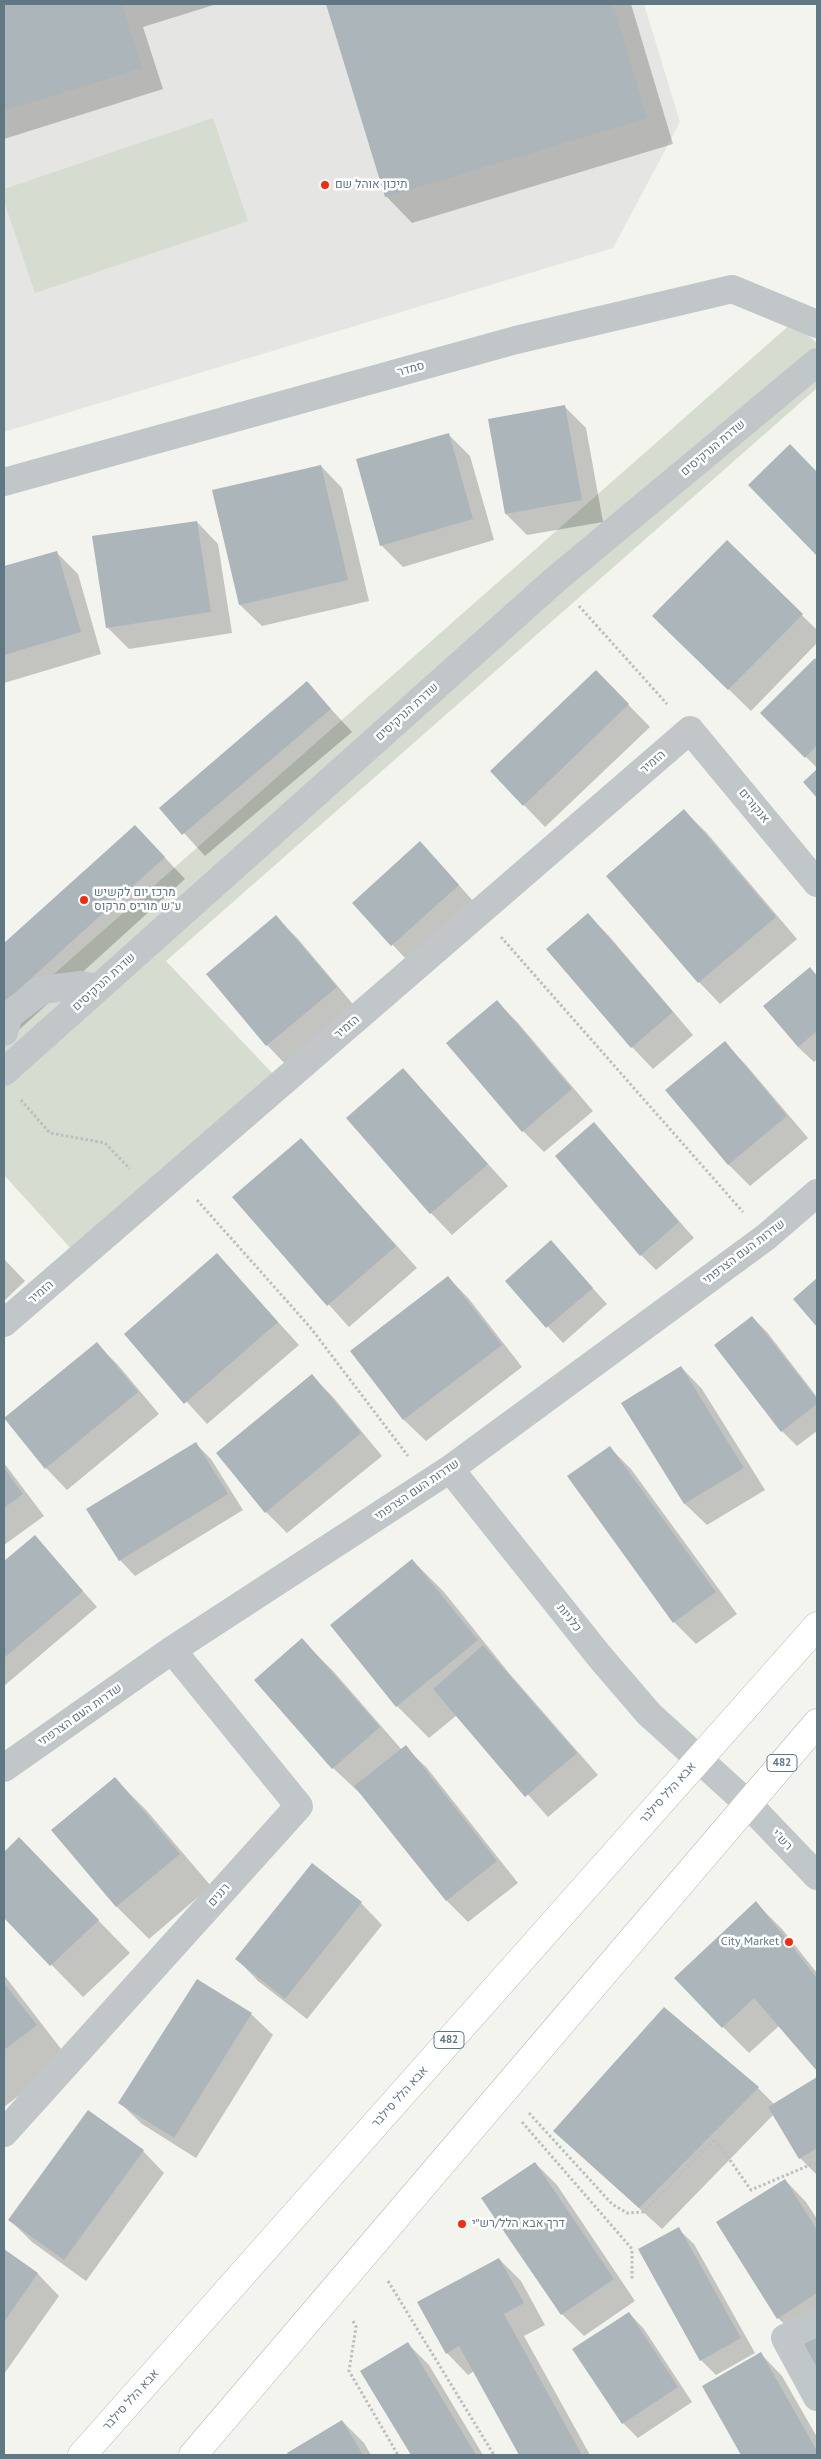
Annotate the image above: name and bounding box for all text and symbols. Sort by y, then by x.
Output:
place label: תיכון אוהל שם [335,178,408,192]
marker: תיכון אוהל שם [319,179,331,191]
street label: סמדר [396,358,426,380]
street label: שדרת הנרקיסים [678,417,748,479]
street label: שדרת הנרקיסים [373,680,441,744]
street label: הזמיר [638,747,668,777]
street label: אנקורים [736,786,772,826]
place label: מרכז יום לקשיש ע"ש מוריס מרקוס [94,886,181,914]
marker: מרכז יום לקשיש ע"ש מוריס מרקוס [78,894,90,906]
street label: שדרת הנרקיסים [70,950,138,1014]
street label: הזמיר [332,1012,362,1042]
street label: שדרות העם הצרפתי [700,1216,788,1288]
street label: הזמיר [26,1277,56,1307]
street label: שדרות העם הצרפתי [372,1456,462,1524]
street label: כלניות [554,1601,584,1635]
street label: שדרות העם הצרפתי [35,1681,125,1749]
road number: 482 [767,1755,797,1772]
street label: אבא הלל סילבר [637,1760,699,1826]
street label: רש"י [769,1827,795,1853]
street label: רננים [205,1881,233,1909]
place label: City Market [721,1935,779,1949]
marker: City Market [783,1936,795,1948]
road number: 482 [434,2032,464,2048]
street label: אבא הלל סילבר [369,2064,431,2130]
place label: דרך אבא הלל/רש״י [472,2217,565,2231]
marker: דרך אבא הלל/רש״י [456,2218,468,2230]
street label: אבא הלל סילבר [100,2367,162,2433]

